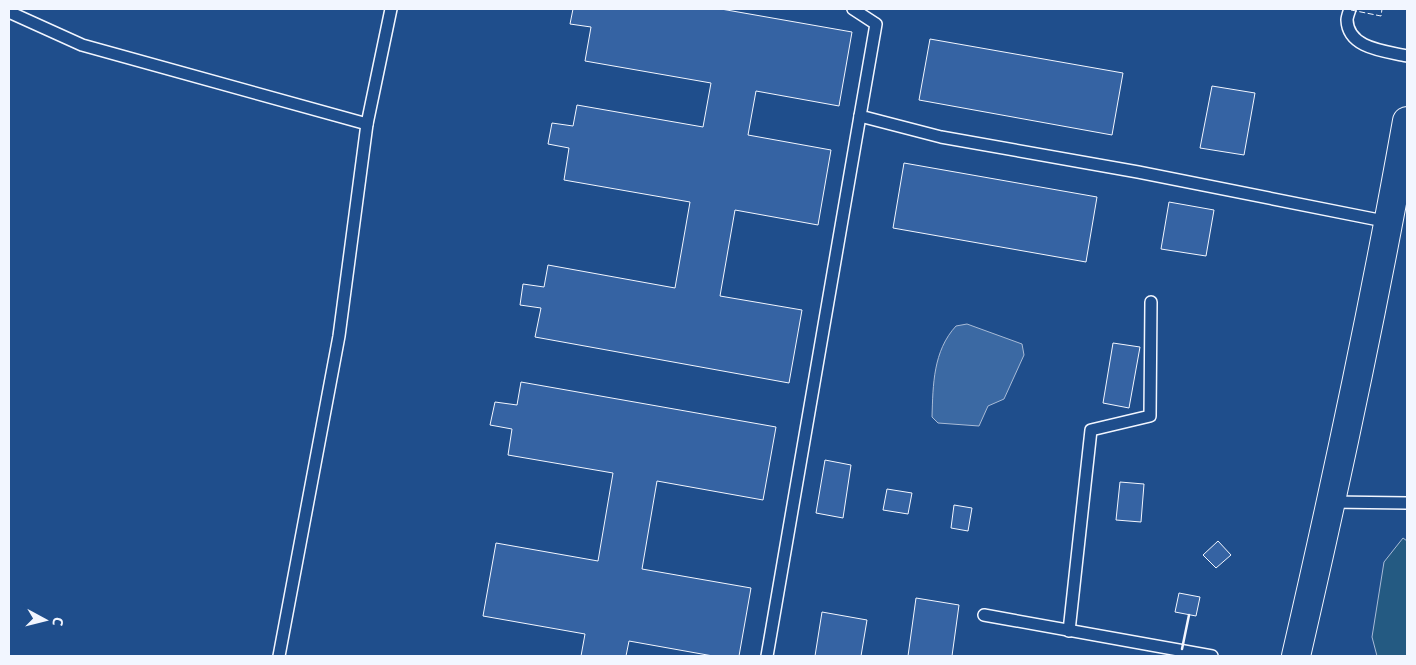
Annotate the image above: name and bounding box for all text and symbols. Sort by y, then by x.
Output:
north arrow [20,595,70,645]
text: С [48,616,68,627]

